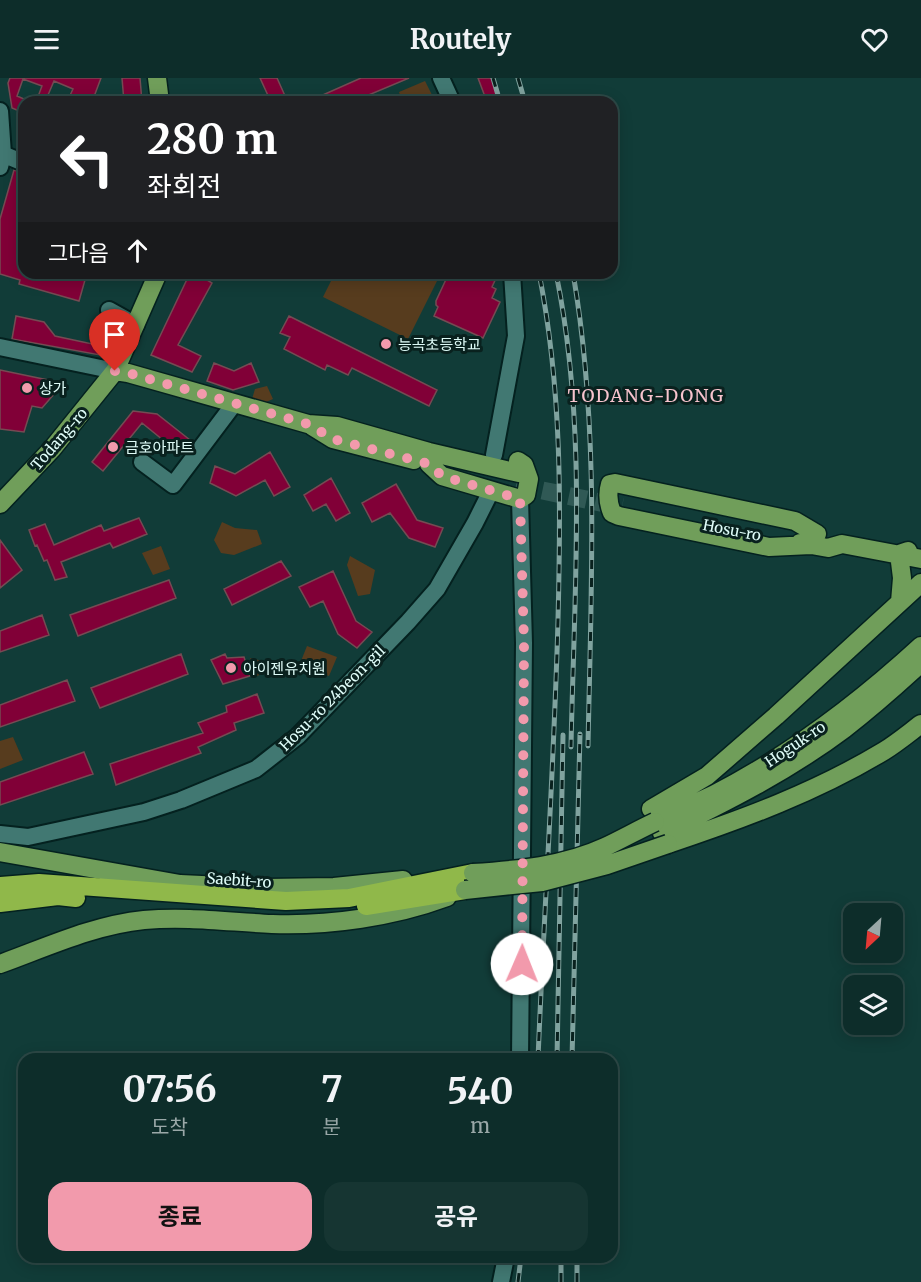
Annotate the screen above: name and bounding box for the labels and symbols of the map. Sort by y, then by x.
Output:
pin [89,309,140,371]
place label: 능곡초등학교 [398,335,481,354]
marker: 능곡초등학교 [379,337,393,351]
place label: 상가 [39,379,67,398]
marker: 상가 [20,381,34,395]
district label: TODANG-DONG [568,384,724,407]
street label: Todang-ro [27,404,92,474]
place label: 금호아파트 [125,438,194,457]
marker: 금호아파트 [106,440,120,454]
street label: Hosu-ro [701,515,763,545]
street label: Hosu-ro 24beon-gil [275,641,389,755]
place label: 아이젠유치원 [243,659,326,678]
marker: 아이젠유치원 [224,661,238,675]
street label: Hoguk-ro [761,717,829,771]
street label: Saebit-ro [206,868,272,892]
north arrow [843,903,903,963]
position arrow [490,932,554,996]

